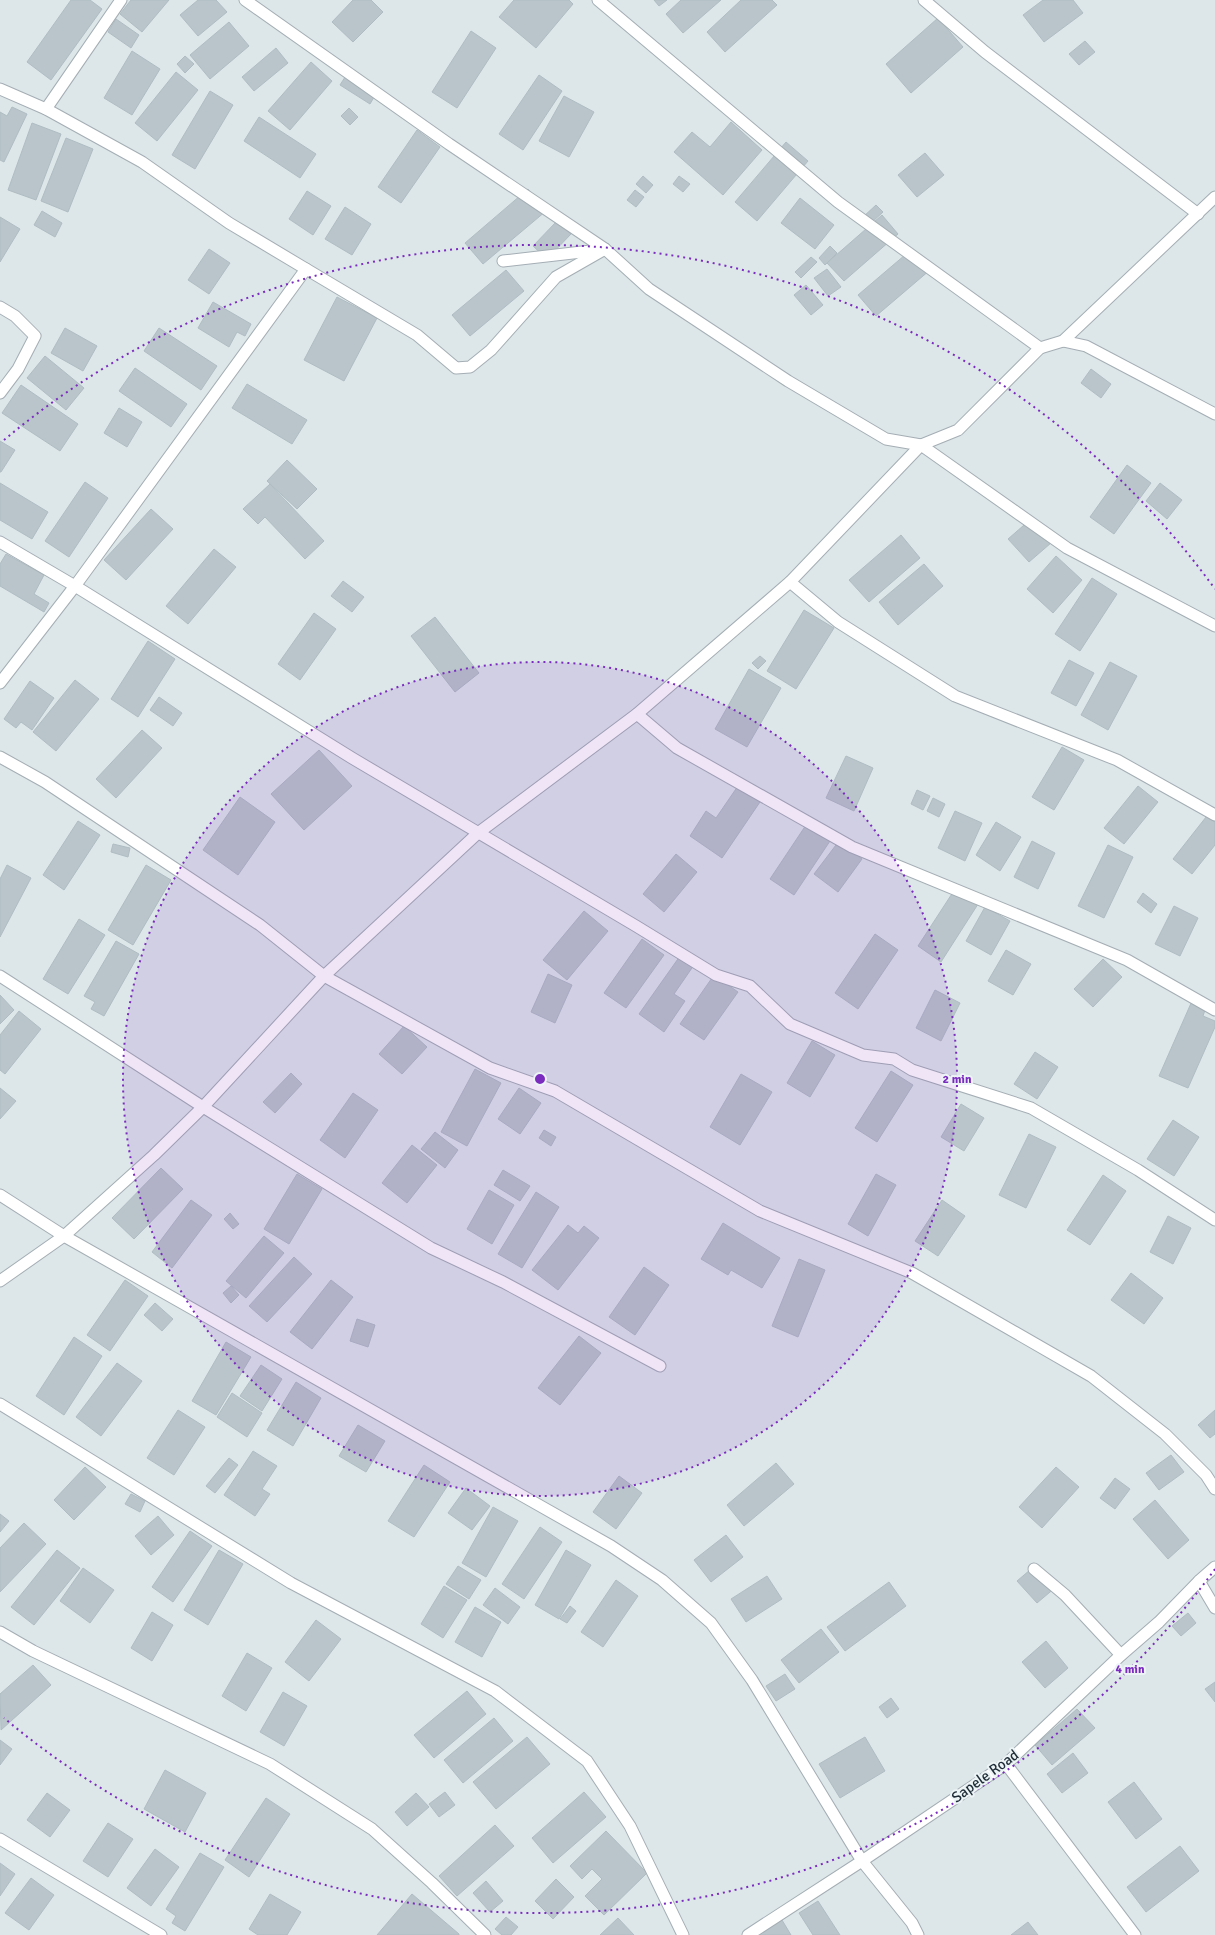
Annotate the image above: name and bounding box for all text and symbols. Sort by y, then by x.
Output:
centre of rings [533,1072,547,1086]
text: 2 min [943,1072,972,1087]
text: 4 min [1116,1662,1145,1677]
street label: Sapele Road [948,1746,1022,1806]

